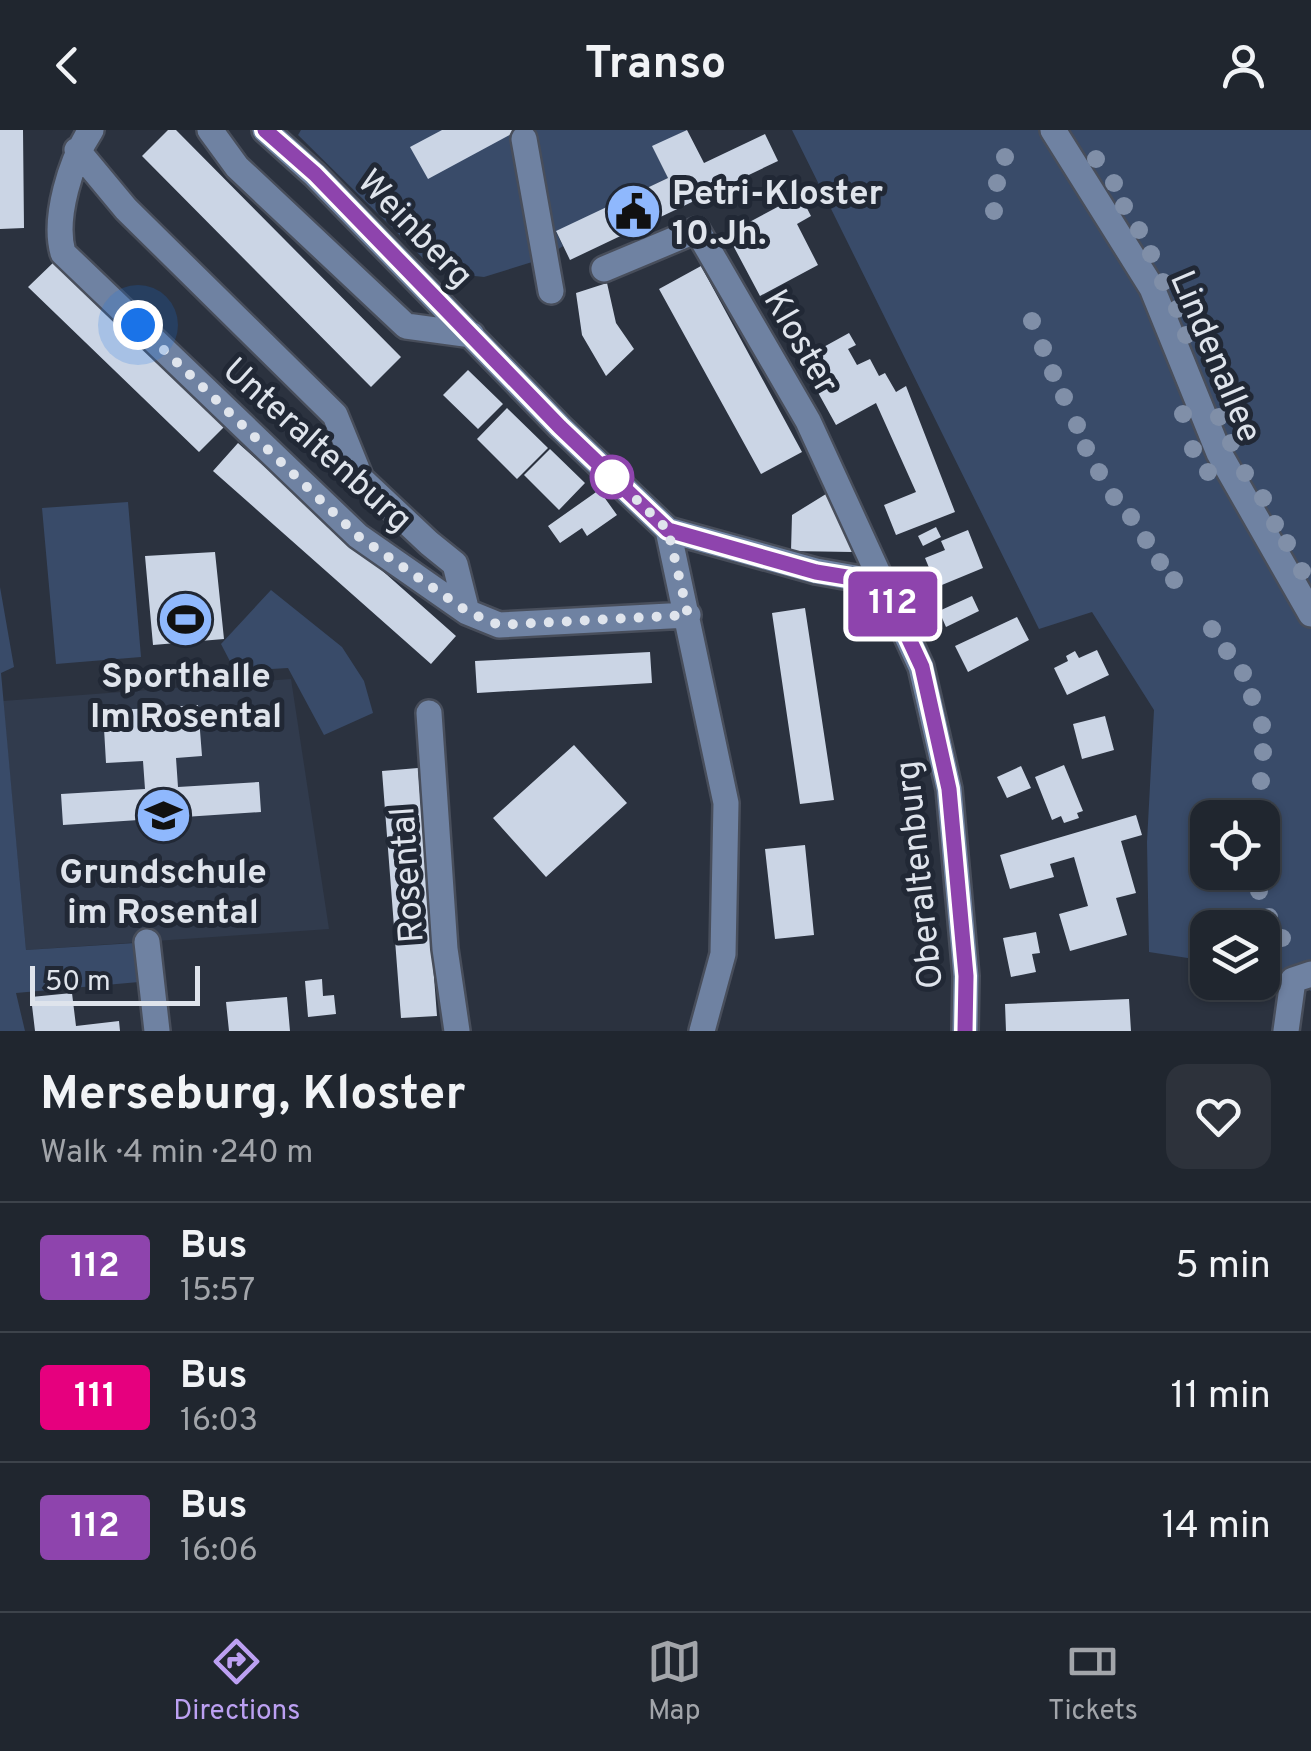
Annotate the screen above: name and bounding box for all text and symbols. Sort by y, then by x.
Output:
text: Transo [585,37,726,94]
icon: back [40,38,95,93]
icon: person [1216,38,1271,93]
street label: Weinberg [347,162,481,299]
place label: Petri-Kloster 10.Jh. [672,173,884,257]
public building icon: Petri-Kloster 10.Jh. [603,182,663,242]
street label: Lindenallee [1158,265,1270,450]
street label: Kloster [752,282,847,403]
your location [113,300,163,350]
street label: Unteraltenburg [212,350,420,543]
unlabelled marker [591,456,633,498]
line badge: 112 [836,572,950,636]
text: 112 [868,582,918,626]
sports icon: Sporthalle Im Rosental [156,589,216,649]
place label: Sporthalle Im Rosental [90,656,282,740]
street label: Oberaltenburg [887,758,955,991]
school or university icon: Grundschule im Rosental [133,785,193,845]
map controls [1190,800,1280,1000]
button: locate [1190,800,1280,890]
street label: Rosental [382,805,436,944]
place label: Grundschule im Rosental [59,852,267,936]
button: layers [1190,910,1280,1000]
scale bar [30,961,200,1006]
text: 50 m [45,965,111,1001]
button: heart [1166,1064,1271,1169]
text: Merseburg, Kloster [40,1066,465,1126]
text: Walk · 4 min · 240 m [40,1134,313,1174]
text: Bus [180,1223,247,1272]
text: 5 min [1175,1243,1271,1292]
text: 112 [70,1245,120,1289]
text: 15:57 [180,1272,255,1312]
text: Bus [180,1353,247,1402]
text: 11 min [1170,1373,1271,1422]
text: 111 [74,1375,116,1419]
text: 16:03 [180,1402,258,1442]
text: Bus [180,1483,247,1532]
text: 14 min [1162,1503,1271,1552]
text: 112 [70,1505,120,1549]
text: 16:06 [180,1532,258,1572]
tab: Directions [173,1634,300,1730]
tab: Map [647,1634,702,1730]
tab: Tickets [1048,1634,1138,1730]

